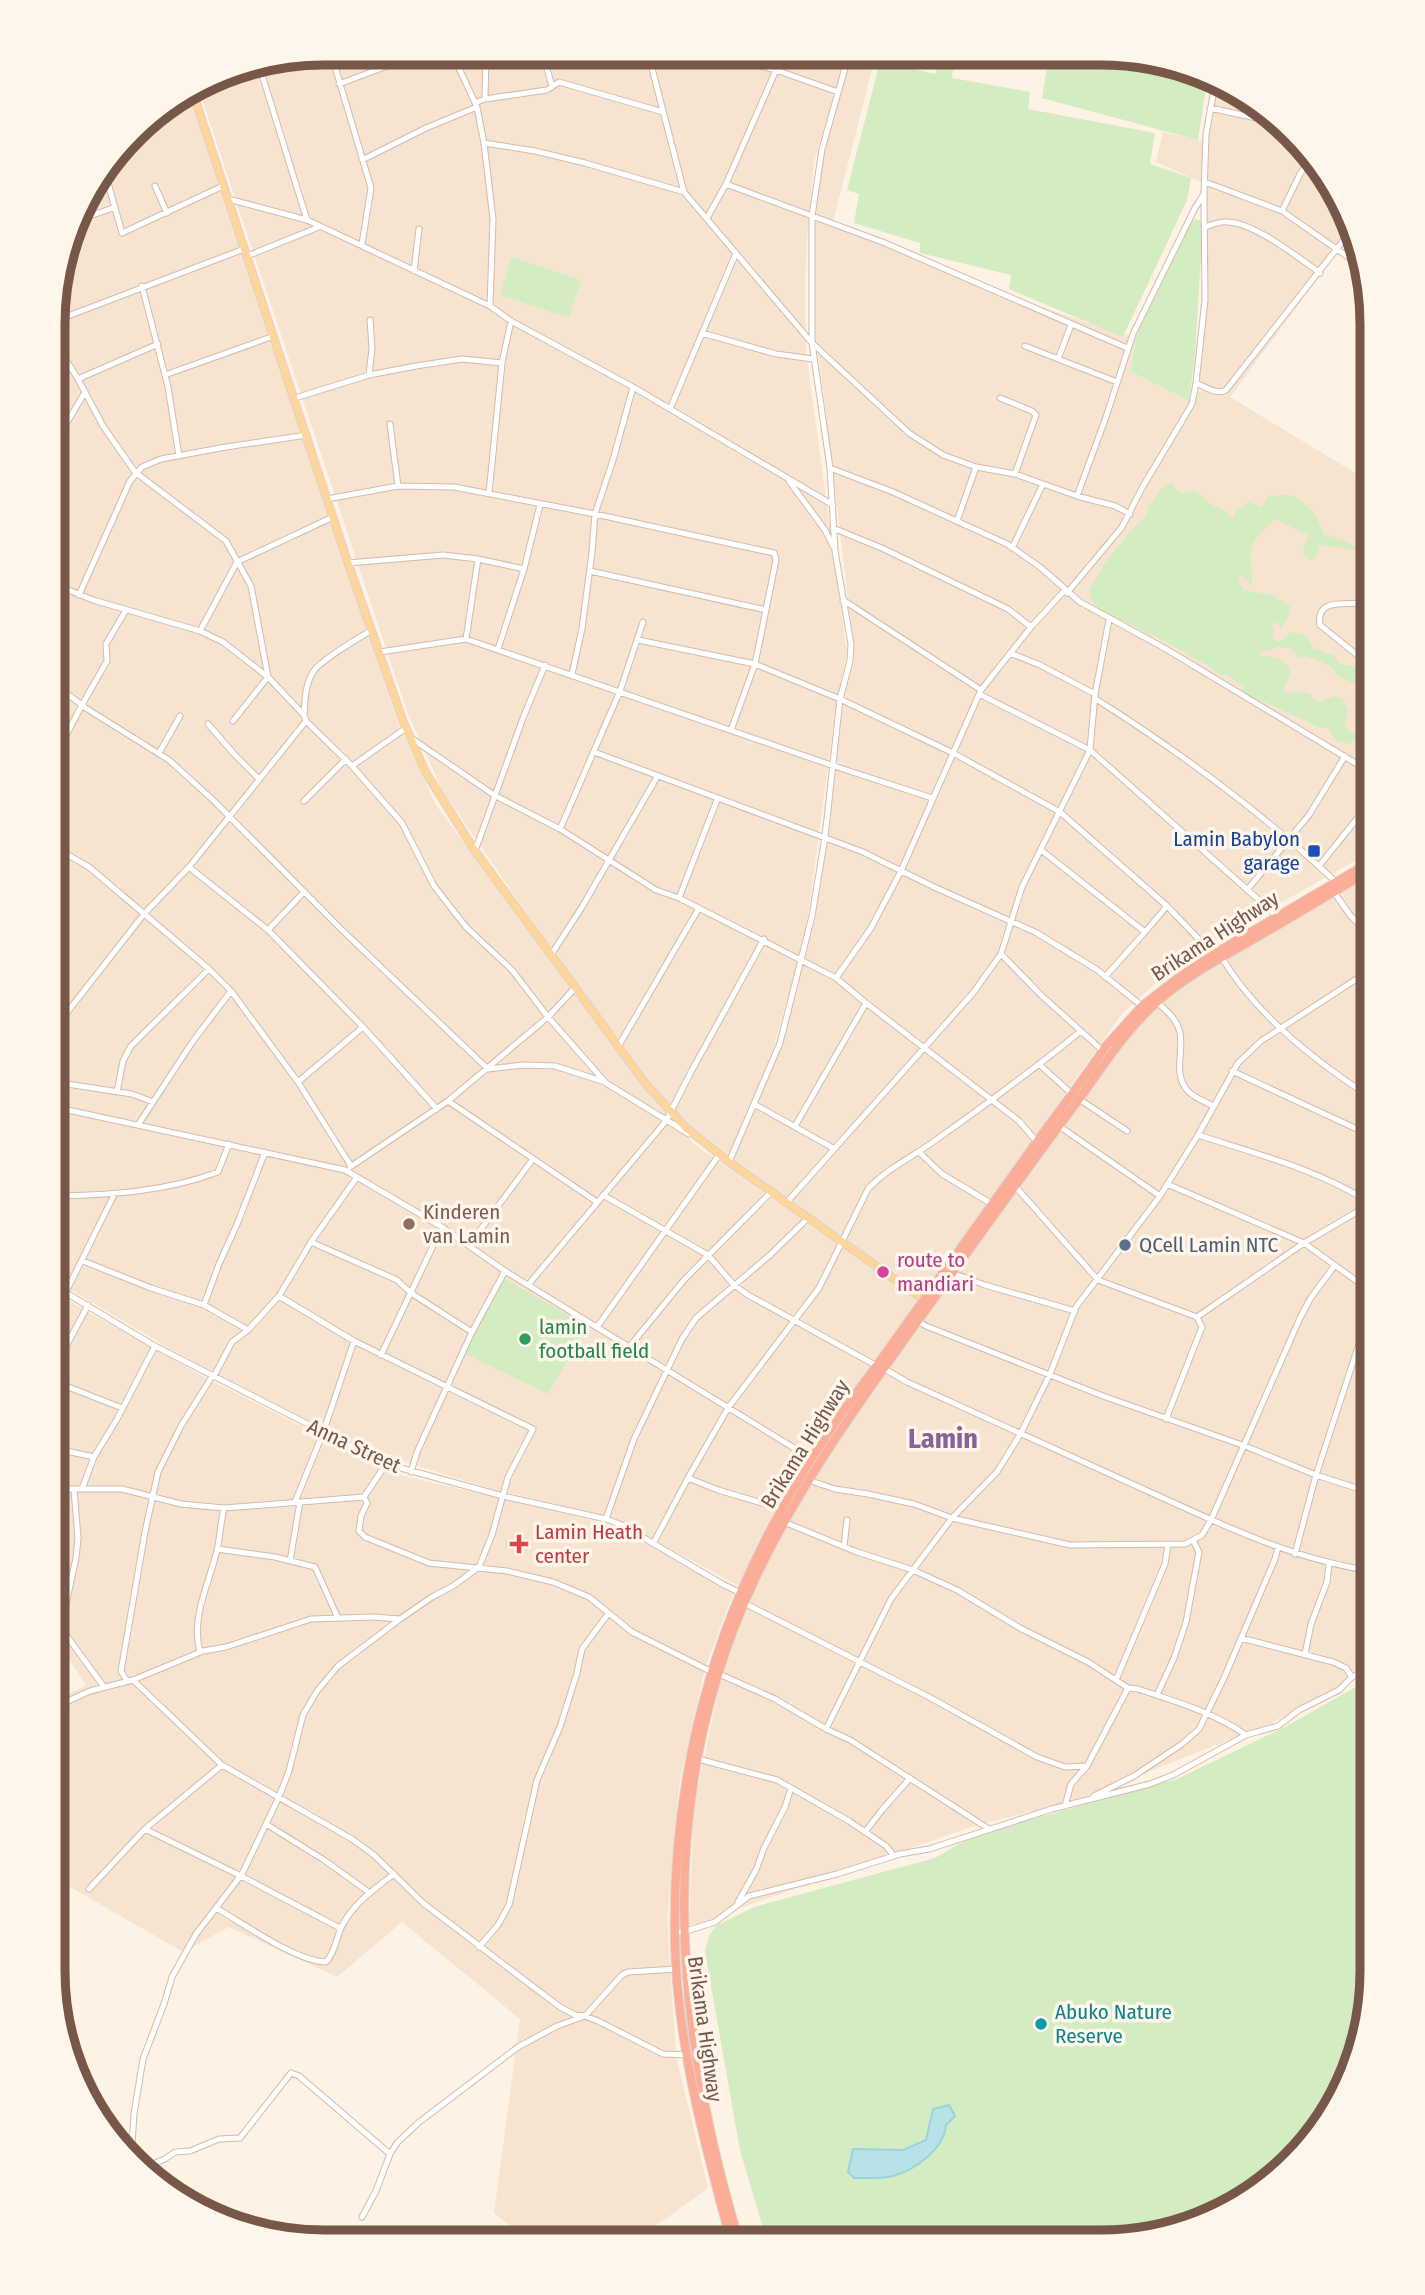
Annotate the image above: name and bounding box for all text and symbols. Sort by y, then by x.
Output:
place label: Lamin Babylon garage [1173,826,1300,876]
marker: Lamin Babylon garage [1306,843,1322,859]
street label: Brikama Highway [1146,885,1284,987]
place label: Kinderen van Lamin [423,1199,510,1249]
marker: Kinderen van Lamin [401,1216,417,1232]
place label: QCell Lamin NTC [1139,1232,1278,1258]
marker: QCell Lamin NTC [1117,1237,1133,1253]
place label: route to mandiari [897,1247,974,1297]
marker: route to mandiari [875,1264,891,1280]
place label: lamin football field [539,1314,649,1364]
marker: lamin football field [517,1331,533,1347]
street label: Brikama Highway [755,1374,855,1513]
street label: Anna Street [303,1413,405,1479]
district label: Lamin [908,1422,978,1455]
place label: Lamin Heath center [535,1519,643,1569]
marker: Lamin Heath center [509,1534,529,1554]
street label: Brikama Highway [682,1954,728,2104]
place label: Abuko Nature Reserve [1055,1999,1172,2049]
marker: Abuko Nature Reserve [1033,2016,1049,2032]

